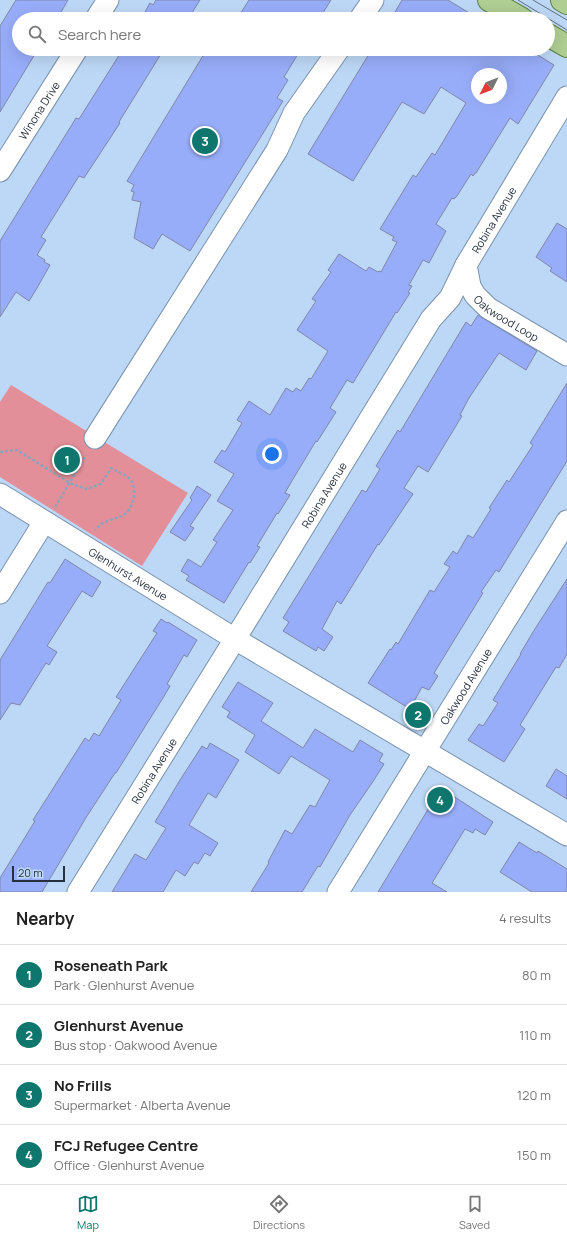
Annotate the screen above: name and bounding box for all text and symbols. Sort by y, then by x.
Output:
search box [12,12,555,56]
icon: search [26,23,48,45]
text: Search here [58,24,141,45]
north arrow [471,68,507,104]
street label: Winona Drive [14,78,63,142]
pin: 3 [192,126,218,156]
street label: Robina Avenue [468,183,519,256]
street label: Oakwood Loop [471,291,542,345]
your location [262,444,282,464]
pin: 1 [54,445,80,475]
street label: Robina Avenue [297,458,350,531]
street label: Glenhurst Avenue [86,543,171,604]
street label: Oakwood Avenue [436,645,495,727]
pin: 2 [405,700,431,730]
street label: Robina Avenue [127,734,180,806]
pin: 4 [427,785,453,815]
scale bar [12,864,65,883]
text: 20 m [18,865,43,880]
text: Nearby [16,907,74,930]
text: 4 results [499,909,551,927]
text: Roseneath Park [54,955,168,976]
text: 1 [26,966,32,984]
text: 80 m [522,966,551,984]
text: Park · Glenhurst Avenue [54,976,194,994]
text: Glenhurst Avenue [54,1015,184,1036]
text: 2 [25,1026,33,1044]
text: 110 m [519,1026,551,1044]
text: Bus stop · Oakwood Avenue [54,1036,217,1054]
text: No Frills [54,1075,112,1096]
text: 3 [25,1086,33,1104]
text: 120 m [517,1086,551,1104]
text: Supermarket · Alberta Avenue [54,1096,231,1114]
text: FCJ Refugee Centre [54,1135,198,1156]
text: 4 [25,1146,33,1164]
text: 150 m [517,1146,551,1164]
text: Office · Glenhurst Avenue [54,1156,204,1174]
tab: Map [77,1193,99,1232]
tab: Directions [253,1193,305,1232]
tab: Saved [459,1193,490,1232]

